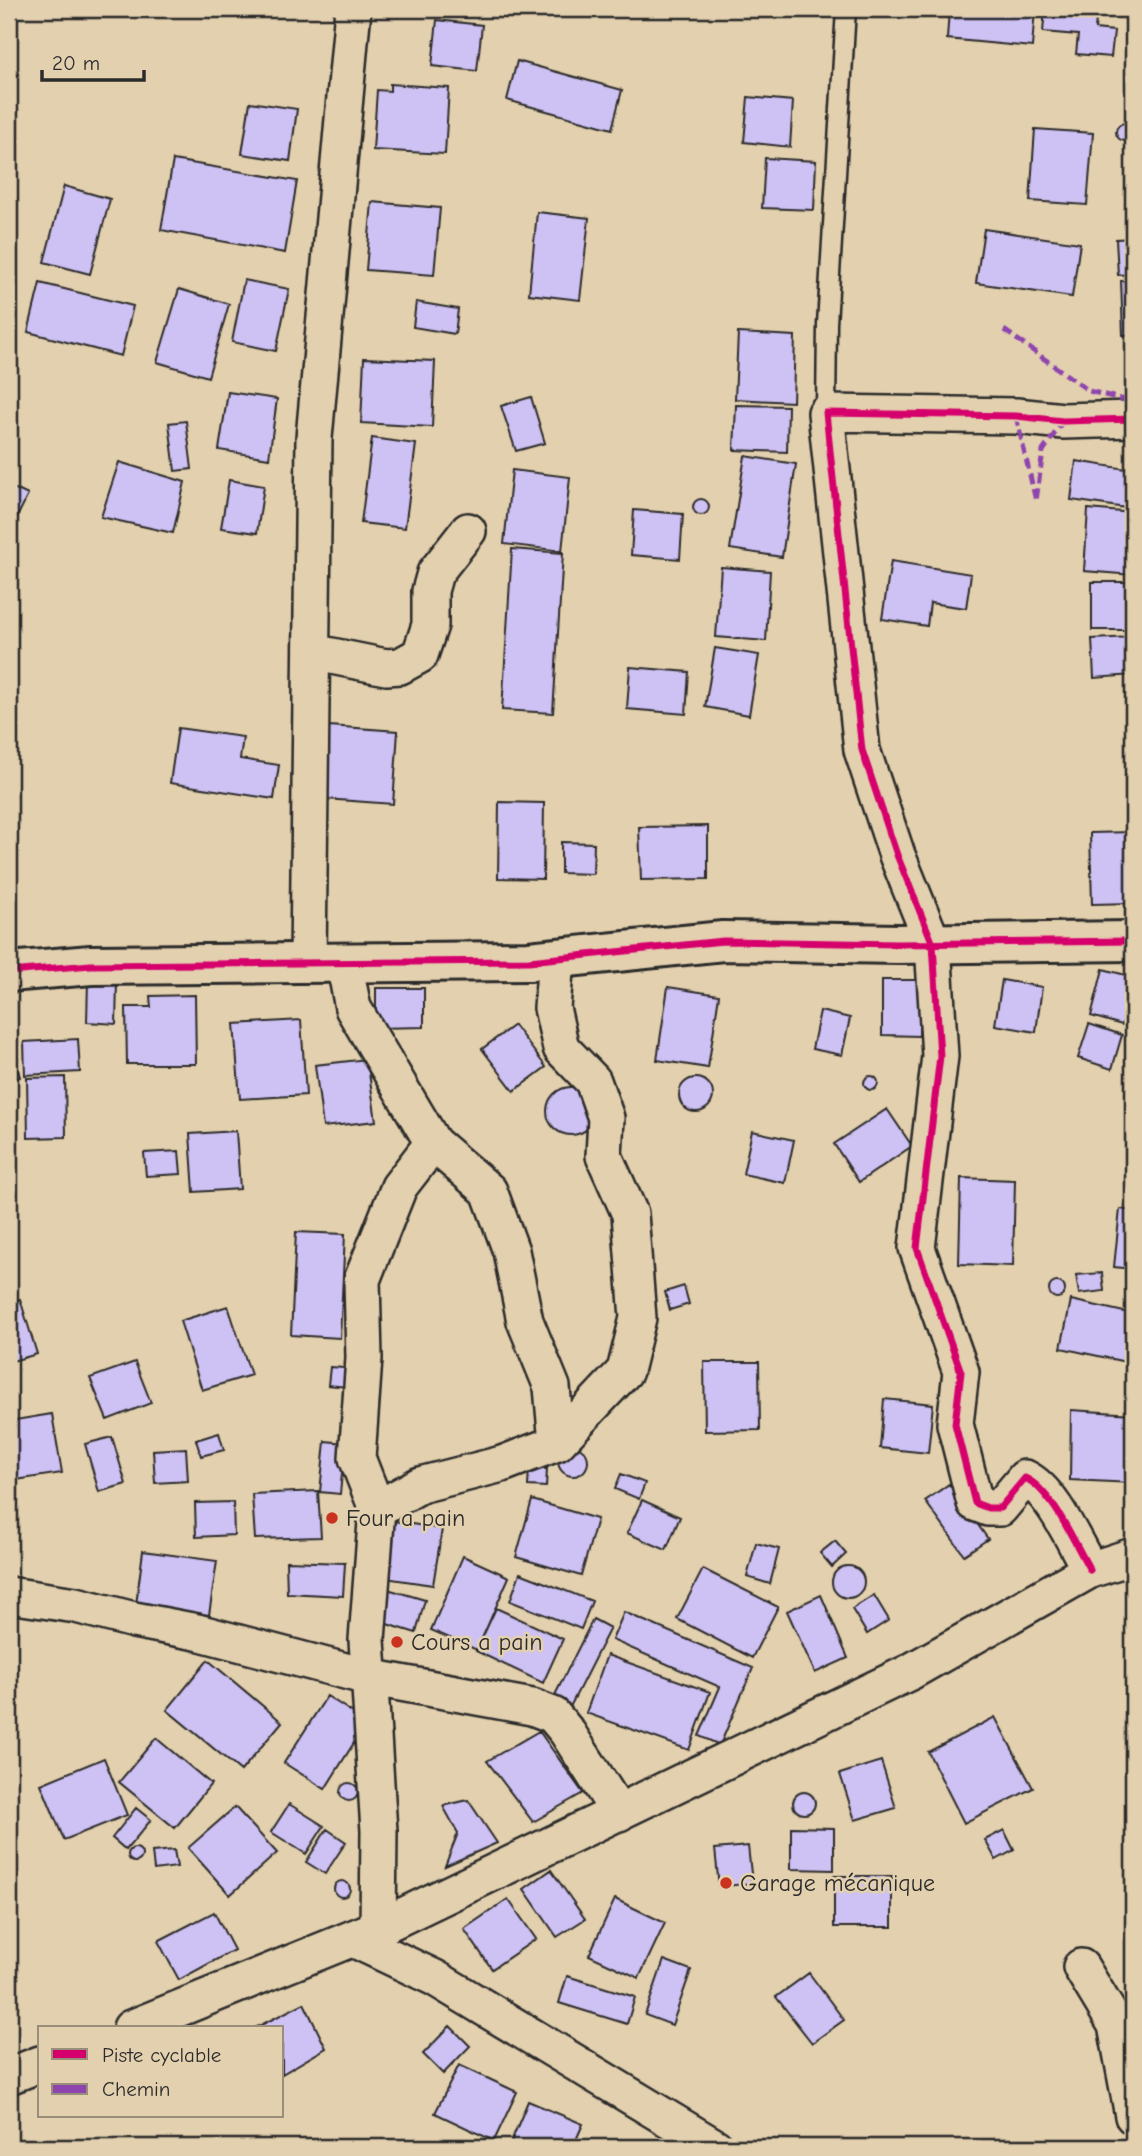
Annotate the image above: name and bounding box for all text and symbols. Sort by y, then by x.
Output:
scale bar [42,38,144,82]
text: 20 m [52,51,100,75]
place label: Four a pain [346,1504,465,1532]
marker: Four a pain [324,1510,340,1526]
place label: Cours a pain [411,1628,542,1656]
marker: Cours a pain [389,1634,405,1650]
place label: Garage mécanique [740,1869,935,1897]
marker: Garage mécanique [718,1875,734,1891]
legend [38,2026,284,2118]
text: Piste cyclable [102,2043,221,2067]
text: Chemin [102,2077,170,2101]

